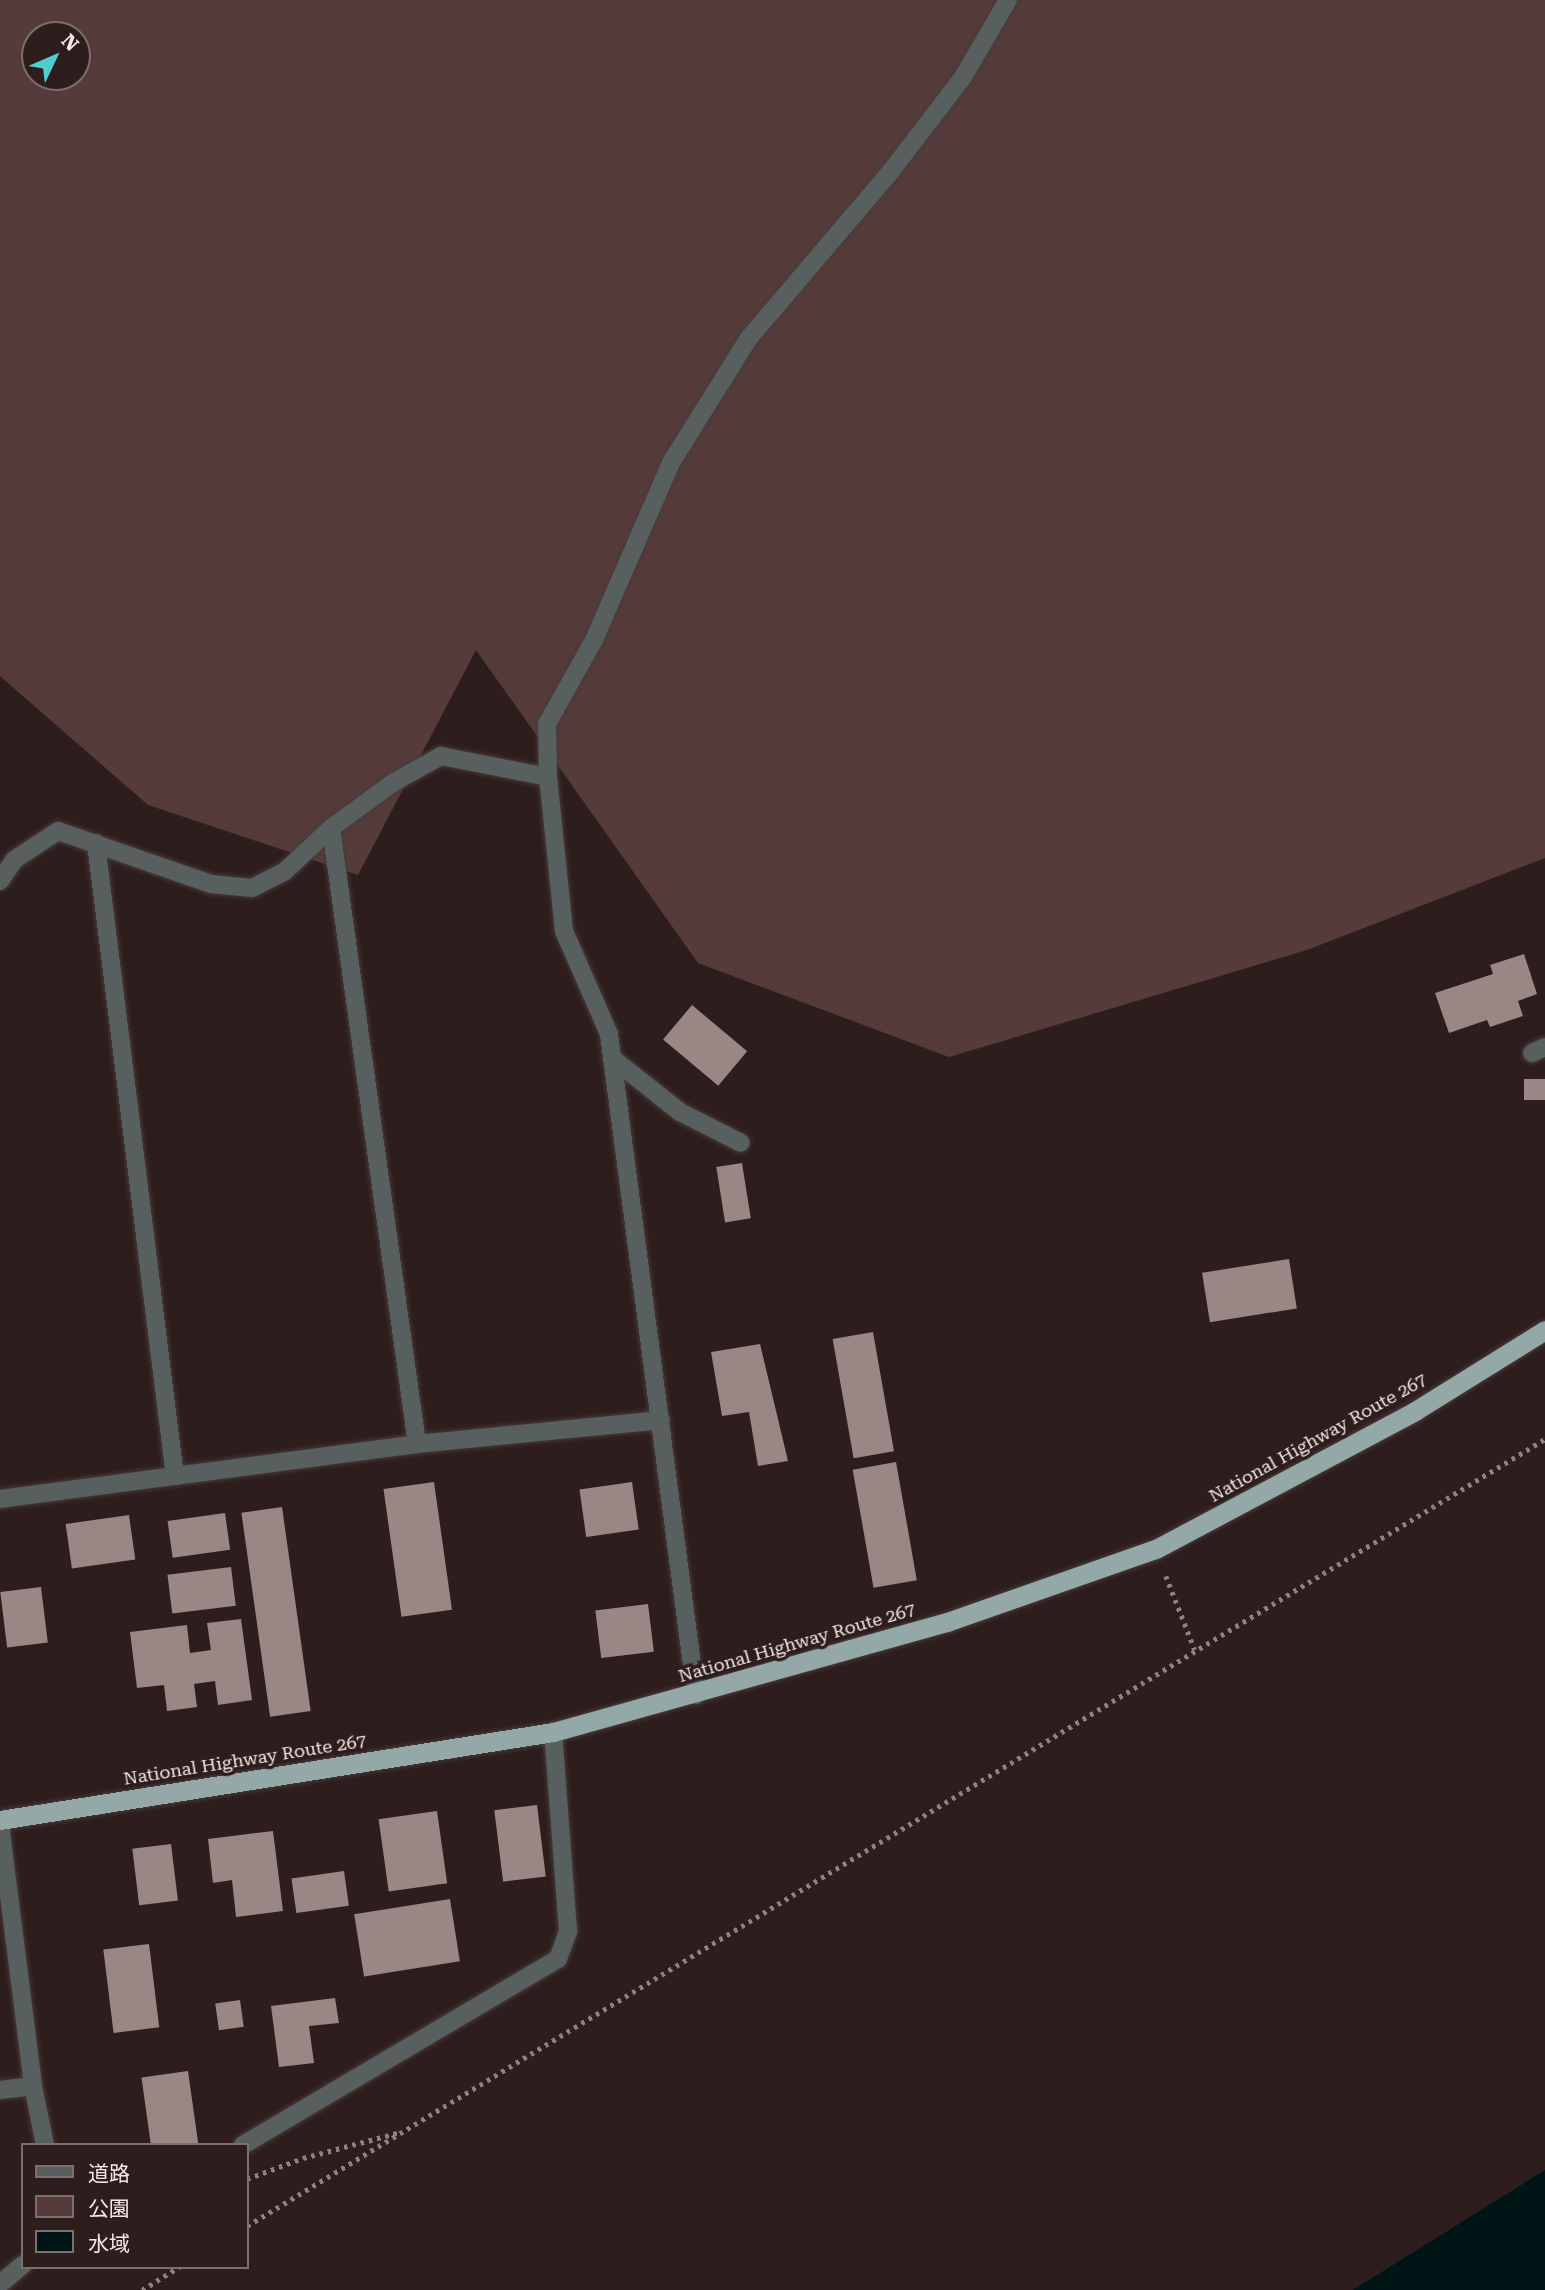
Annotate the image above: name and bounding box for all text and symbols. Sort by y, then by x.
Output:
north arrow [21,21,91,91]
text: N [57,29,83,56]
street label: National Highway Route 267 [1205,1369,1431,1507]
street label: National Highway Route 267 [676,1599,918,1687]
street label: National Highway Route 267 [122,1730,368,1790]
legend [21,2143,248,2269]
text: 道路 [88,2162,130,2186]
text: 公園 [88,2197,130,2221]
text: 水域 [88,2232,130,2256]

